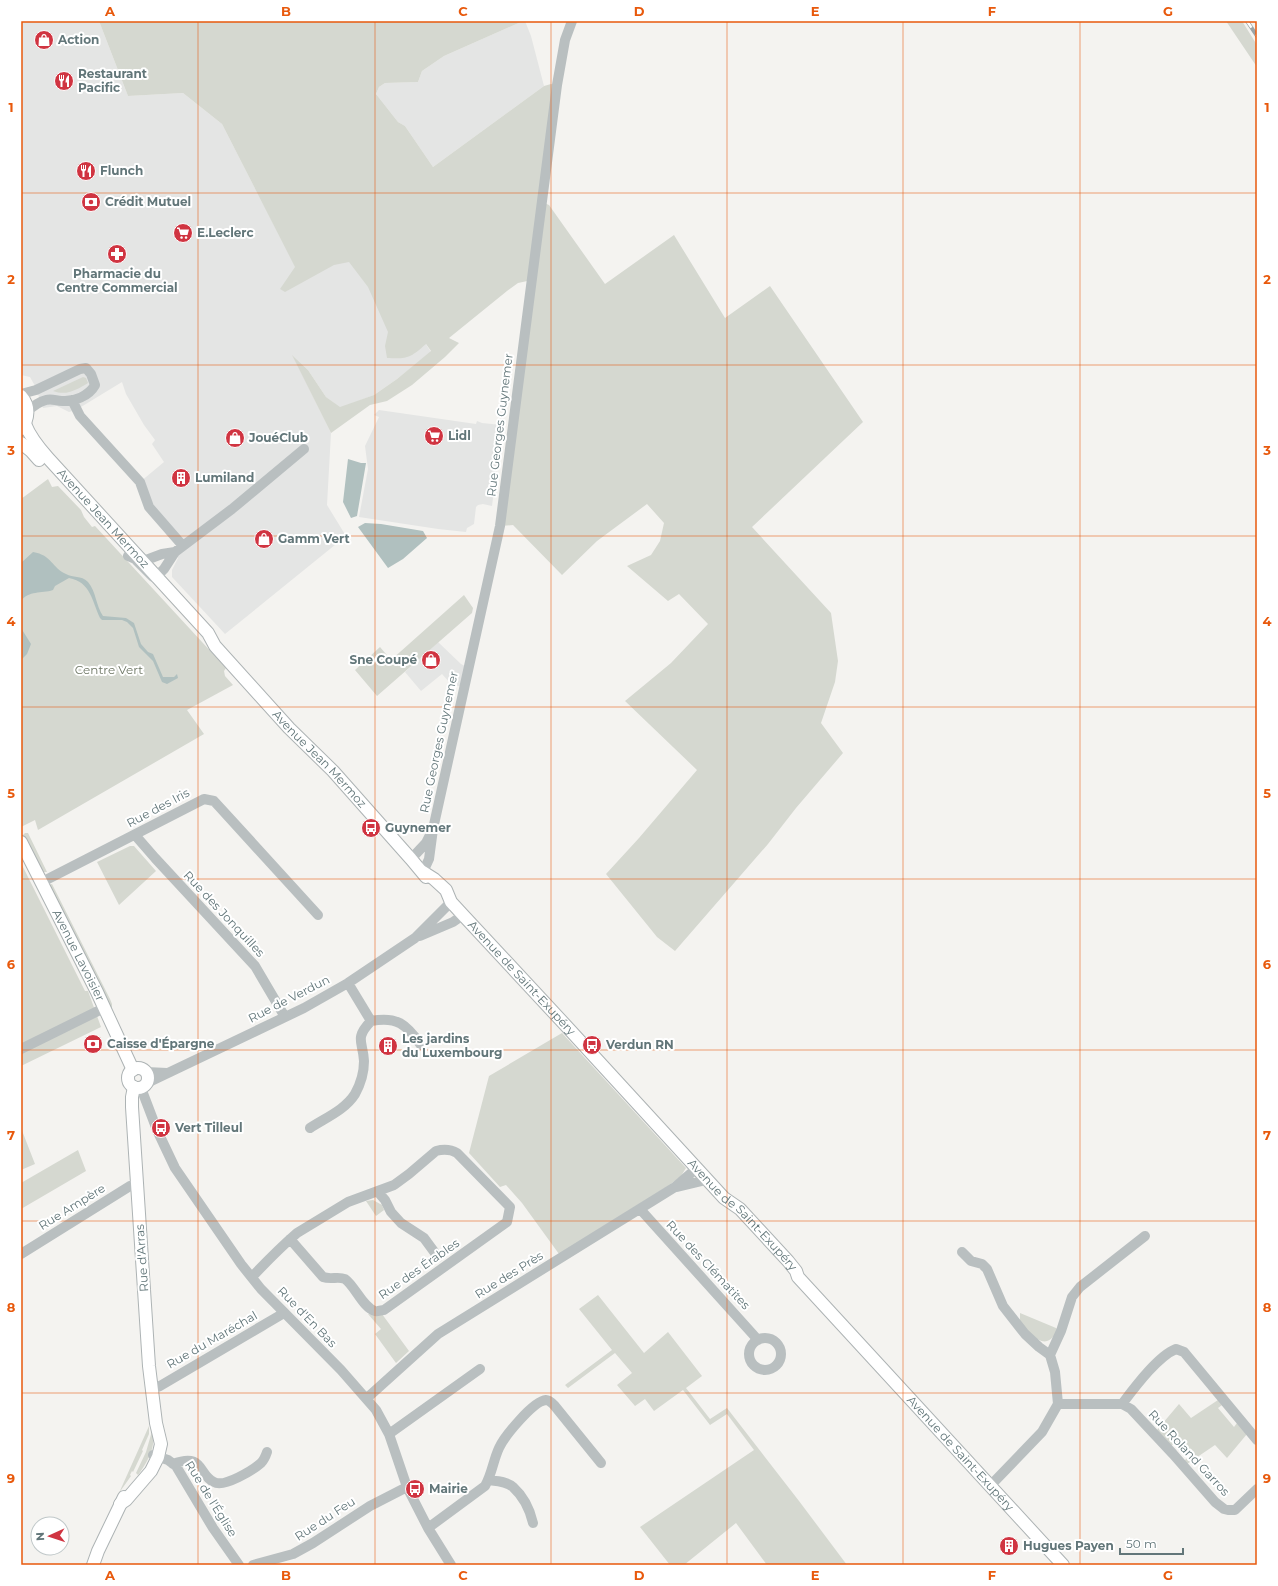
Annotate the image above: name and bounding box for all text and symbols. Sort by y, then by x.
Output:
text: A [104,3,116,19]
text: B [281,3,291,19]
text: C [458,3,468,19]
text: D [634,3,645,19]
text: E [811,3,820,19]
text: F [988,3,996,19]
text: G [1163,3,1173,19]
shop icon: Action [33,29,55,51]
place label: Action [57,32,99,47]
place label: Restaurant Pacific [78,66,148,95]
restaurant icon: Restaurant Pacific [53,70,75,92]
text: 1 [8,99,14,115]
text: 1 [1264,99,1270,115]
restaurant icon: Flunch [75,160,97,182]
place label: Flunch [100,163,143,178]
bank icon: Crédit Mutuel [80,191,102,213]
place label: Crédit Mutuel [105,194,191,209]
supermarket icon: E.Leclerc [172,222,194,244]
place label: E.Leclerc [197,225,254,240]
pharmacy icon: Pharmacie du Centre Commercial [106,243,128,265]
place label: Pharmacie du Centre Commercial [56,266,178,295]
text: 2 [7,271,15,287]
text: 2 [1263,271,1271,287]
street label: Rue Georges Guynemer [483,352,516,497]
supermarket icon: Lidl [423,425,445,447]
shop icon: JouéClub [224,427,246,449]
place label: Lidl [448,428,471,443]
place label: JouéClub [248,430,308,445]
text: 3 [6,442,15,458]
text: 3 [1262,442,1271,458]
street label: Avenue Jean Mermoz [54,465,153,571]
building icon: Lumiland [170,467,192,489]
place label: Lumiland [195,470,254,485]
shop icon: Gamm Vert [253,528,275,550]
place label: Gamm Vert [278,531,350,546]
text: 4 [7,613,16,629]
text: 4 [1263,613,1272,629]
shop icon: Sne Coupé [420,649,442,671]
place label: Sne Coupé [350,652,417,667]
park label: Centre Vert [75,662,143,677]
street label: Rue Georges Guynemer [416,670,461,814]
street label: Avenue Jean Mermoz [269,707,370,811]
text: 5 [7,785,15,801]
street label: Rue des Iris [124,785,192,830]
text: 5 [1263,785,1271,801]
bus stop icon: Guynemer [360,817,382,839]
place label: Guynemer [385,820,451,835]
street label: Rue des Jonquilles [181,868,268,960]
street label: Avenue Lavoisier [49,907,108,1003]
street label: Avenue de Saint-Exupéry [465,917,579,1038]
text: 6 [7,956,16,972]
text: 6 [1263,956,1272,972]
street label: Rue de Verdun [245,972,332,1026]
place label: Les jardins du Luxembourg [402,1031,502,1060]
bank icon: Caisse d'Épargne [82,1033,104,1055]
bus stop icon: Verdun RN [581,1034,603,1056]
building icon: Les jardins du Luxembourg [377,1035,399,1057]
place label: Caisse d'Épargne [107,1036,215,1051]
place label: Verdun RN [605,1037,674,1052]
bus stop icon: Vert Tilleul [150,1117,172,1139]
place label: Vert Tilleul [174,1120,243,1135]
text: 7 [7,1127,15,1143]
text: 7 [1263,1127,1271,1143]
street label: Avenue de Saint-Exupéry [685,1155,801,1274]
street label: Rue Ampère [36,1180,108,1233]
street label: Rue des Clématites [663,1217,754,1312]
street label: Rue d'Arras [132,1224,151,1292]
street label: Rue des Érables [375,1235,462,1302]
street label: Rue des Près [472,1248,546,1302]
street label: Rue d'En Bas [275,1283,340,1350]
text: 8 [7,1299,16,1315]
text: 8 [1263,1299,1272,1315]
street label: Rue du Maréchal [164,1308,260,1372]
street label: Avenue de Saint-Exupéry [904,1392,1018,1514]
street label: Rue Roland Garros [1146,1407,1233,1499]
street label: Rue de l'Église [182,1458,241,1540]
text: 9 [7,1470,15,1486]
text: 9 [1263,1470,1271,1486]
bus stop icon: Mairie [404,1478,426,1500]
place label: Mairie [429,1481,468,1496]
street label: Rue du Feu [292,1493,358,1544]
north arrow [30,1516,70,1556]
scale bar [1120,1530,1183,1556]
text: N [33,1532,47,1541]
building icon: Hugues Payen [998,1535,1020,1557]
text: 50 m [1126,1536,1157,1551]
place label: Hugues Payen [1023,1538,1114,1553]
text: A [104,1567,116,1583]
text: B [281,1567,291,1583]
text: C [458,1567,468,1583]
text: D [634,1567,645,1583]
text: E [811,1567,820,1583]
text: F [988,1567,996,1583]
text: G [1163,1567,1173,1583]

